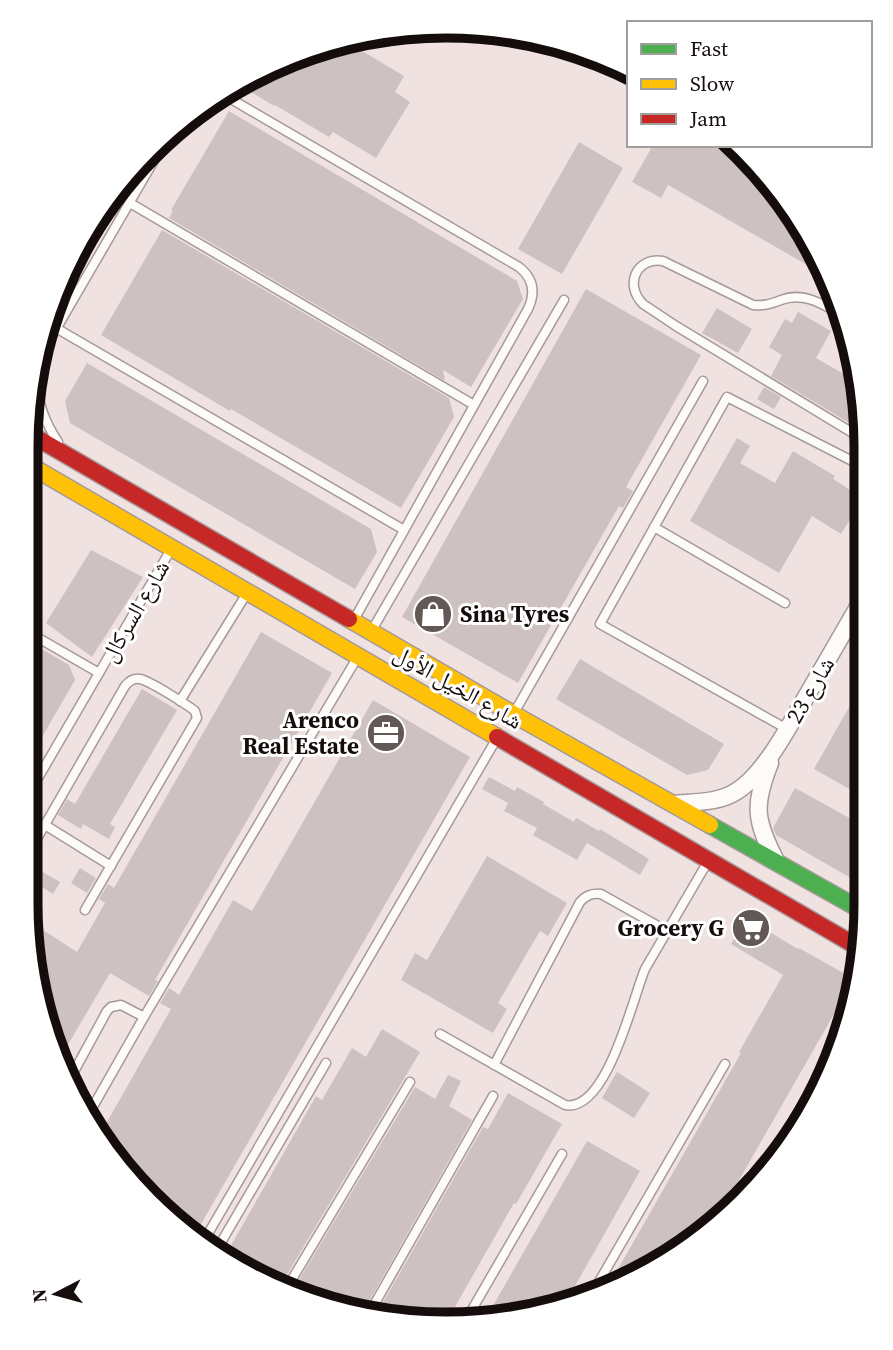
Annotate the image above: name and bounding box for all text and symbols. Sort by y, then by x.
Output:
legend [627,21,872,147]
text: Fast [690,34,728,63]
text: Slow [690,69,734,98]
text: Jam [689,104,727,133]
street label: شارع السركال [93,554,177,668]
shop icon: Sina Tyres [412,593,454,635]
place label: Sina Tyres [460,598,569,630]
street label: شارع الخيل الأول [388,637,528,737]
street label: شارع 23 [778,651,842,729]
place label: Arenco Real Estate [242,704,359,762]
office icon: Arenco Real Estate [365,712,407,754]
supermarket icon: Grocery G [730,907,772,949]
place label: Grocery G [618,912,724,944]
north arrow [21,1259,91,1329]
text: N [25,1287,53,1304]

